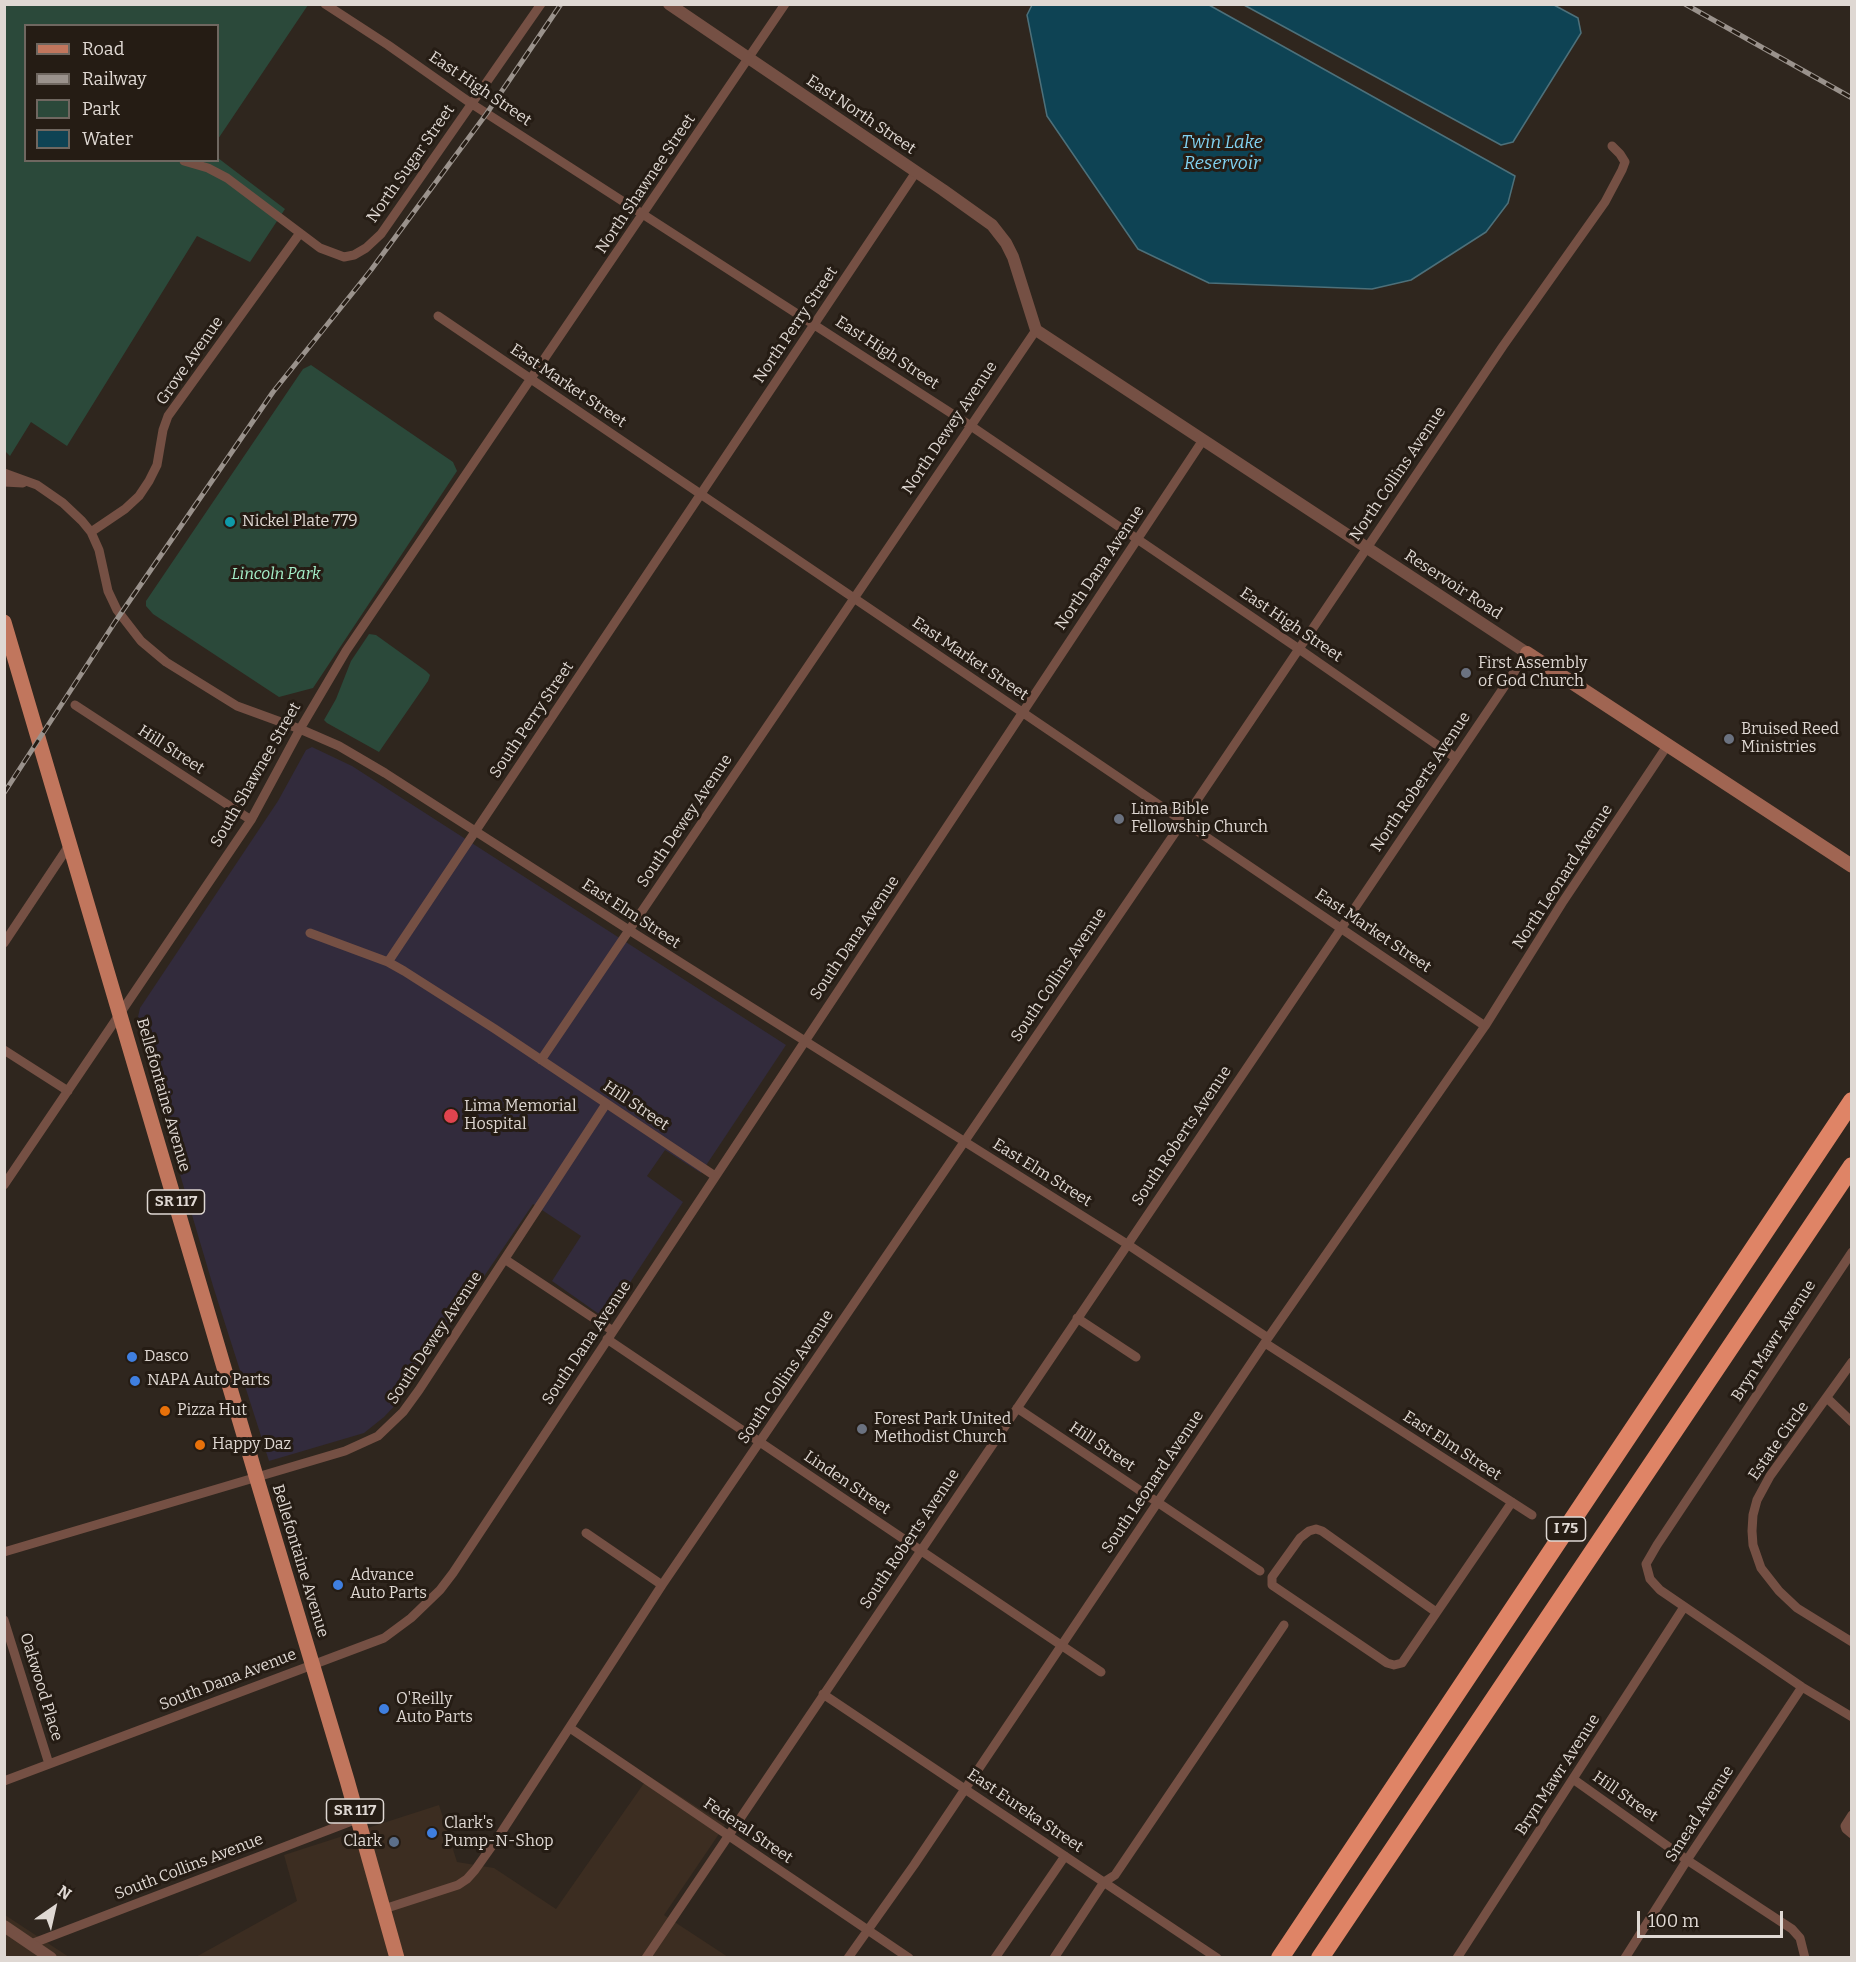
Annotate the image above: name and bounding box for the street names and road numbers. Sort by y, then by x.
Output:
street label: East High Street [425,48,535,130]
street label: East North Street [803,71,919,159]
street label: North Sugar Street [363,101,459,227]
street label: North Shawnee Street [592,111,700,257]
street label: North Perry Street [750,263,842,387]
street label: East High Street [832,312,942,394]
street label: Grove Avenue [152,313,228,409]
street label: East Market Street [506,340,630,432]
street label: North Dewey Avenue [898,358,1002,498]
street label: North Collins Avenue [1346,403,1450,545]
street label: North Dana Avenue [1051,502,1149,634]
street label: Reservoir Road [1401,546,1505,624]
street label: East High Street [1236,584,1346,666]
street label: East Market Street [908,613,1032,705]
street label: South Perry Street [486,658,578,782]
street label: South Shawnee Street [207,699,305,851]
street label: North Roberts Avenue [1367,708,1475,856]
street label: Hill Street [134,721,208,779]
street label: South Dewey Avenue [633,751,737,891]
street label: North Leonard Avenue [1509,801,1617,953]
street label: South Dana Avenue [806,872,904,1004]
street label: East Elm Street [578,875,684,953]
street label: East Market Street [1311,885,1435,977]
street label: South Collins Avenue [1007,904,1111,1046]
street label: Bellefontaine Avenue [132,1016,194,1174]
street label: South Roberts Avenue [1128,1062,1236,1210]
street label: Hill Street [600,1077,672,1135]
street label: East Elm Street [989,1135,1095,1211]
road number: SR 117 [148,1190,204,1214]
street label: South Dewey Avenue [383,1268,487,1408]
street label: South Dana Avenue [538,1277,636,1409]
street label: Bryn Mawr Avenue [1728,1277,1820,1405]
street label: South Collins Avenue [734,1306,838,1448]
street label: Estate Circle [1745,1398,1813,1484]
street label: South Leonard Avenue [1098,1407,1208,1557]
street label: East Elm Street [1399,1407,1505,1485]
street label: Hill Street [1066,1418,1138,1476]
street label: Linden Street [800,1447,894,1519]
street label: South Roberts Avenue [856,1465,964,1613]
street label: Bellefontaine Avenue [268,1482,332,1640]
road number: I 75 [1546,1517,1586,1541]
street label: Oakwood Place [15,1631,67,1743]
street label: South Dana Avenue [157,1645,299,1715]
street label: Bryn Mawr Avenue [1512,1711,1604,1839]
street label: Smead Avenue [1662,1762,1738,1866]
street label: East Eureka Street [963,1765,1087,1857]
street label: Hill Street [1589,1768,1661,1826]
street label: Federal Street [700,1794,796,1868]
road number: SR 117 [326,1799,384,1823]
street label: South Collins Avenue [112,1830,266,1904]

